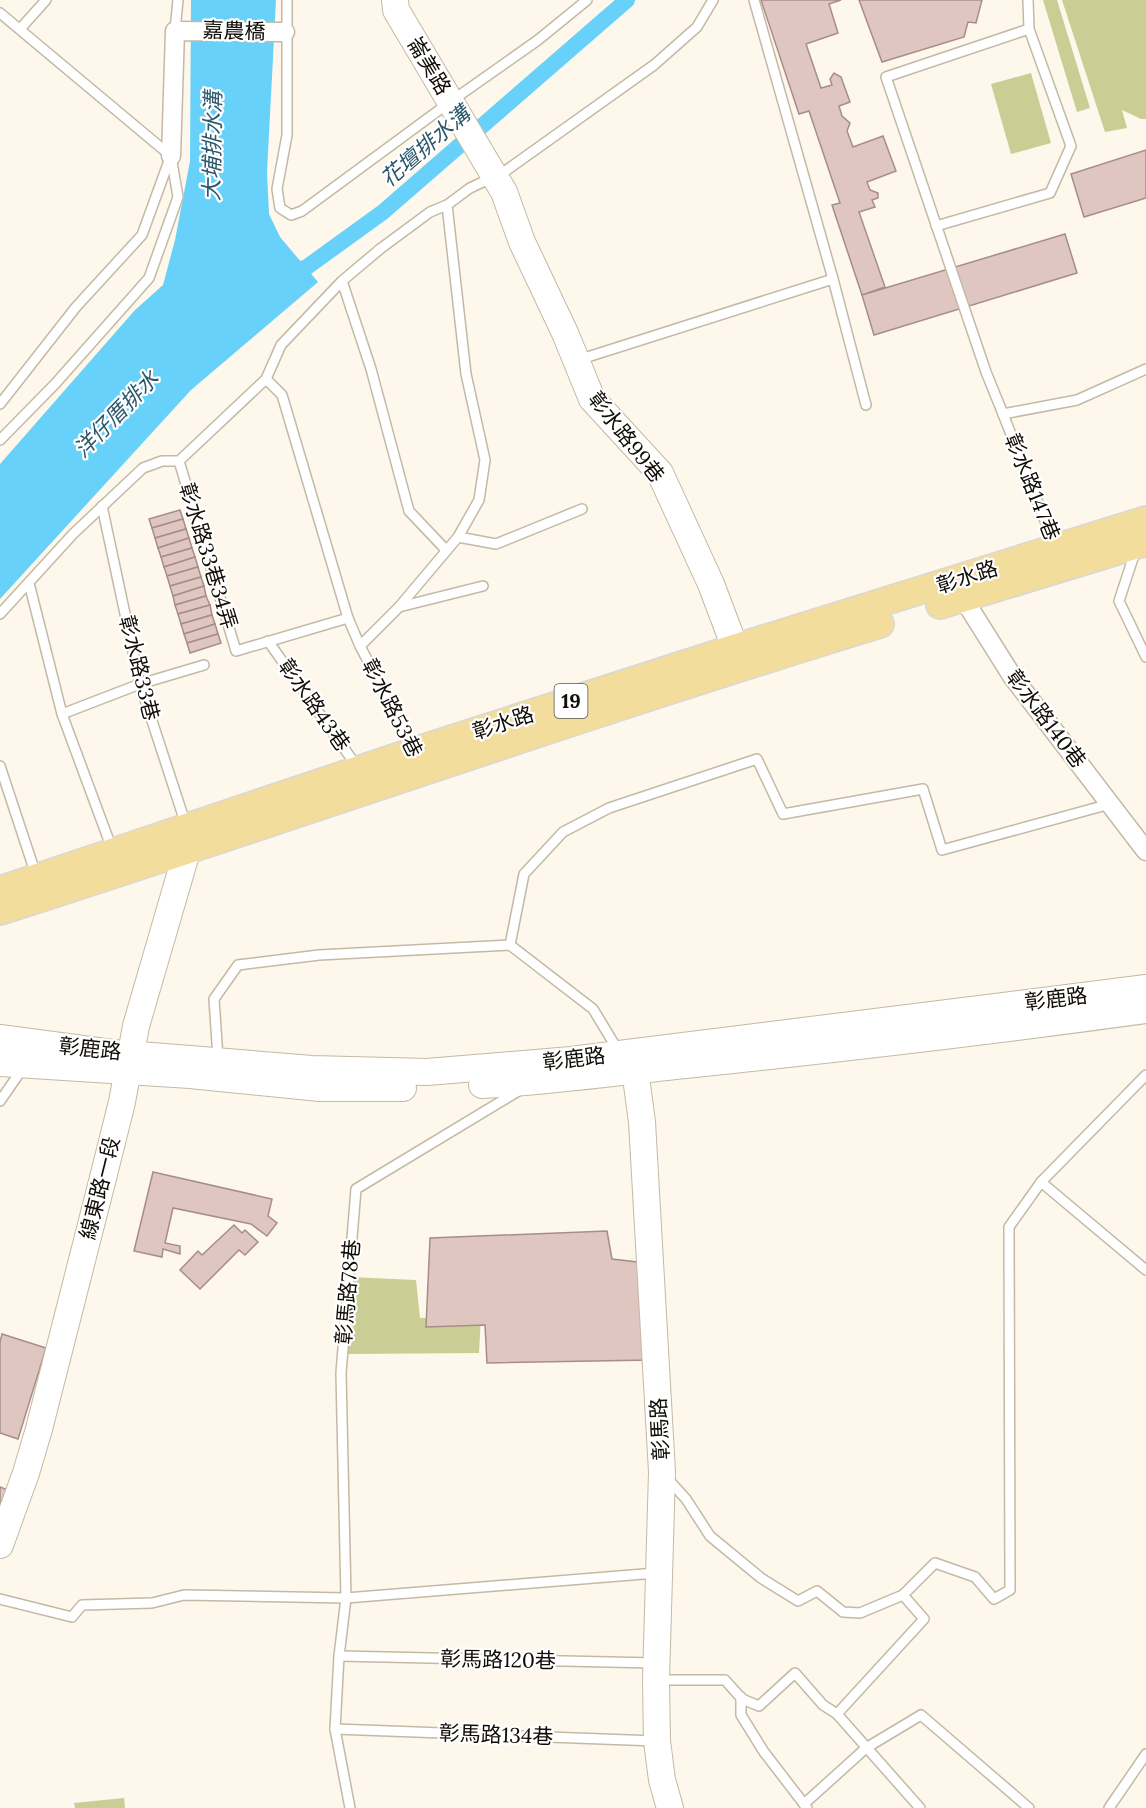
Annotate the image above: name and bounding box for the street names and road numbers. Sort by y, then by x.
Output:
street label: 嘉農橋 [202,16,266,45]
street label: 崙美路 [402,32,457,100]
street label: 彰水路99巷 [582,386,670,488]
street label: 彰水路147巷 [999,430,1066,544]
street label: 彰水路33巷34弄 [173,479,244,632]
street label: 彰水路 [933,554,1001,599]
street label: 彰水路33巷 [113,613,166,723]
street label: 彰水路43巷 [273,653,356,756]
street label: 彰水路53巷 [356,654,429,762]
street label: 彰水路140巷 [1001,664,1092,773]
road number: 19 [554,684,588,718]
street label: 彰水路 [469,700,537,745]
street label: 彰鹿路 [1023,981,1089,1016]
street label: 彰鹿路 [57,1032,123,1065]
street label: 彰鹿路 [541,1041,607,1076]
street label: 線東路一段 [74,1134,125,1242]
street label: 彰馬路78巷 [329,1238,366,1346]
street label: 彰馬路 [644,1397,675,1461]
street label: 彰馬路120巷 [440,1645,556,1674]
street label: 彰馬路134巷 [438,1719,554,1750]

